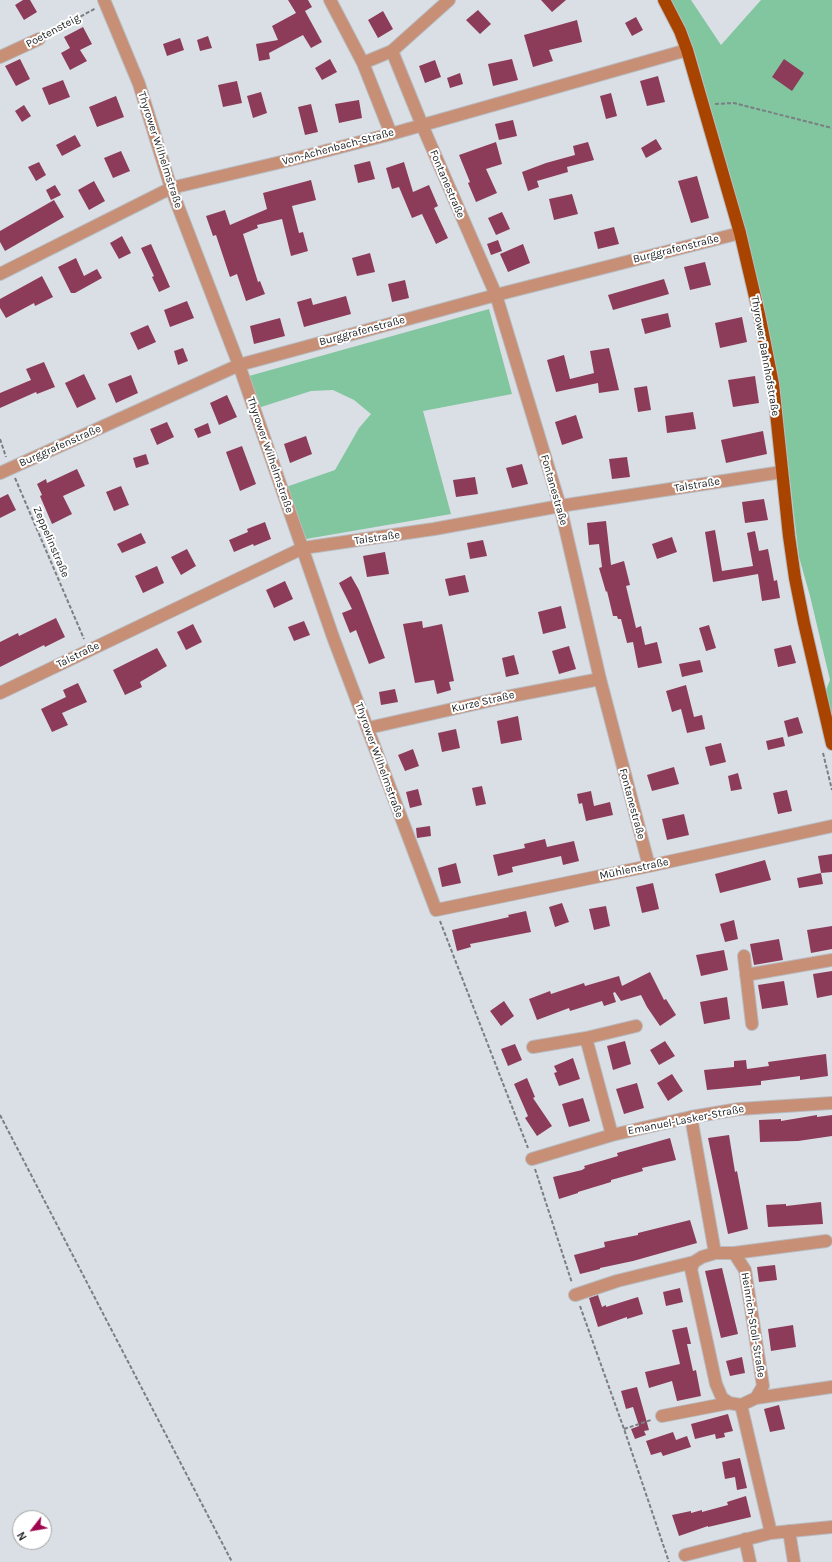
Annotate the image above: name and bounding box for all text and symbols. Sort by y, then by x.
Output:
street label: Poetensteig [24,11,82,51]
street label: Thyrower Wilhelmstraße [135,90,185,210]
street label: Von-Achenbach-Straße [281,126,395,168]
street label: Fontanestraße [427,148,467,220]
street label: Burggrafenstraße [632,232,720,266]
street label: Thyrower Bahnhofstraße [748,295,782,417]
street label: Burggrafenstraße [318,313,406,349]
street label: Thyrower Wilhelmstraße [244,395,296,515]
street label: Burggrafenstraße [17,422,103,470]
street label: Fontanestraße [538,453,570,527]
street label: Talstraße [673,475,721,495]
street label: Zeppelinstraße [30,504,72,580]
street label: Talstraße [353,528,401,548]
street label: Talstraße [54,639,102,671]
street label: Kurze Straße [450,688,516,716]
street label: Thyrower Wilhelmstraße [352,701,406,819]
street label: Fontanestraße [616,767,648,841]
street label: Mühlenstraße [598,855,670,883]
street label: Emanuel-Lasker-Straße [627,1102,745,1138]
street label: Heinrich-Stoll-Straße [738,1271,768,1379]
north arrow [12,1510,52,1550]
text: N [15,1529,30,1543]

